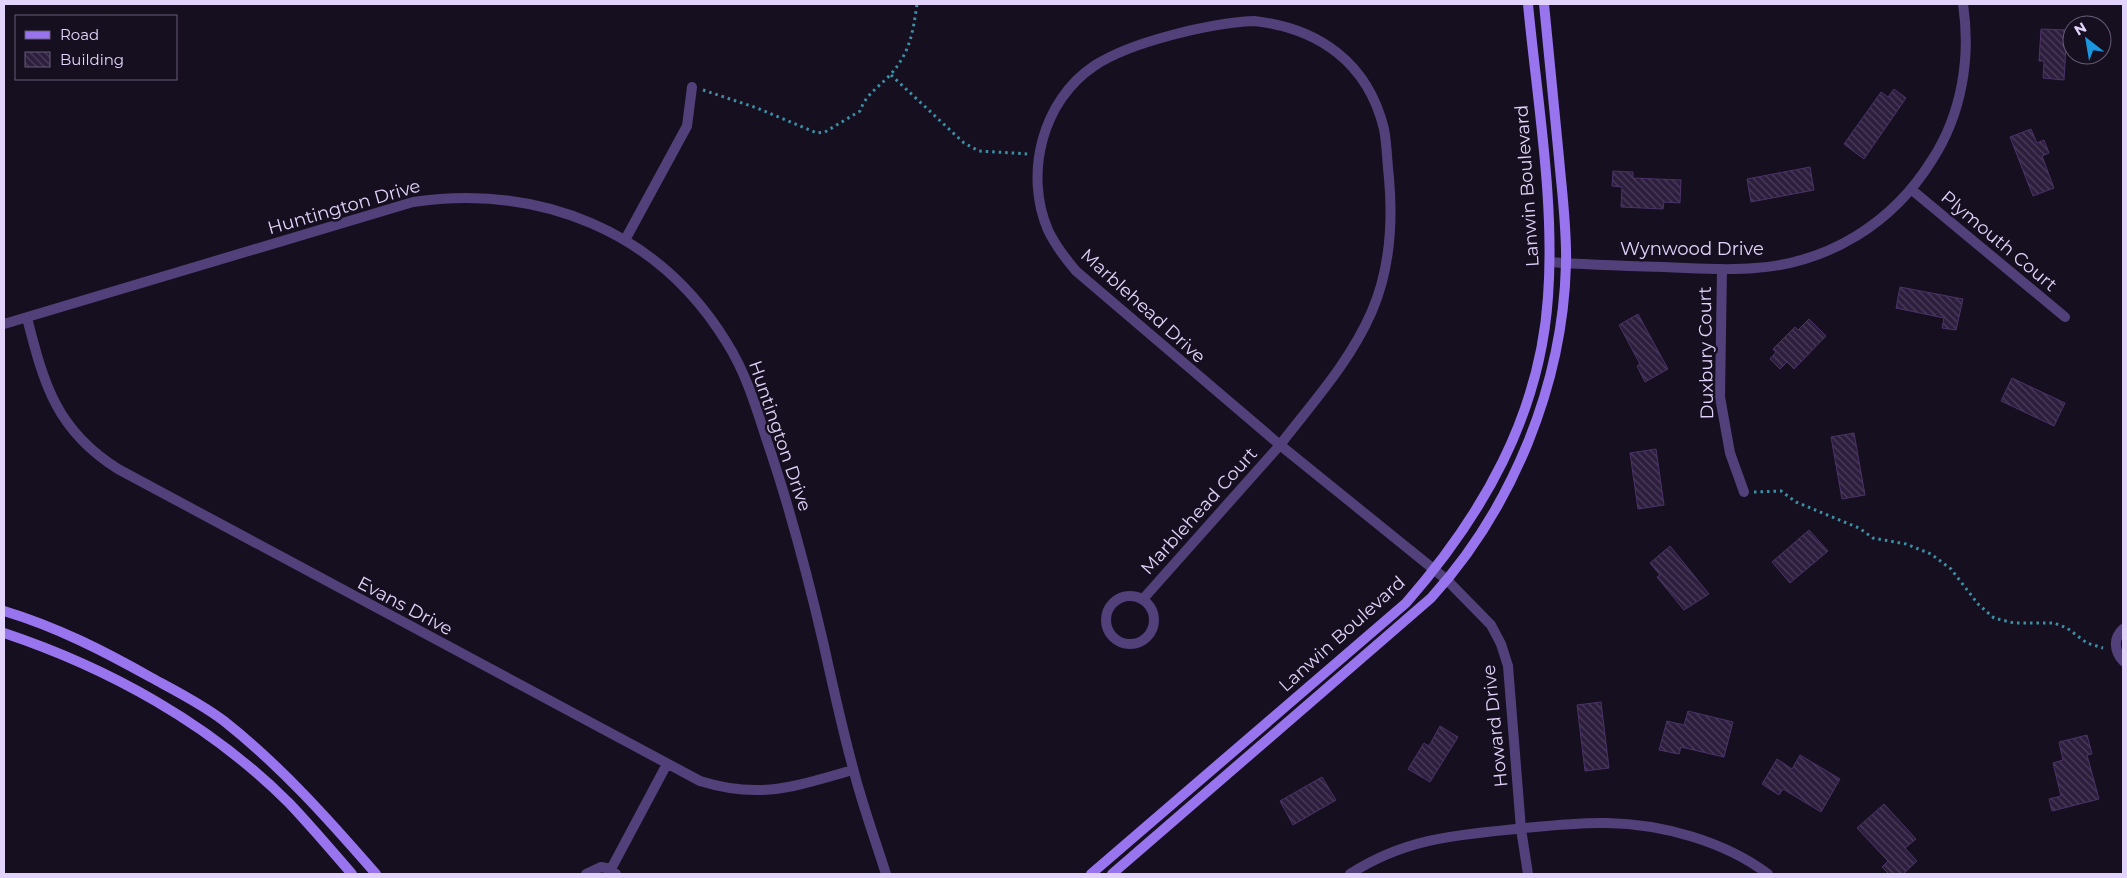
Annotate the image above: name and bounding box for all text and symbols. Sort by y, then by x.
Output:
legend [15,15,178,80]
north arrow [2062,15,2112,65]
text: N [2071,18,2090,39]
text: Road [60,25,99,44]
text: Building [60,50,124,69]
street label: Lanwin Boulevard [1510,104,1544,268]
street label: Huntington Drive [265,175,423,239]
street label: Plymouth Court [1937,186,2061,296]
street label: Wynwood Drive [1620,238,1764,260]
street label: Marblehead Drive [1076,244,1210,368]
street label: Duxbury Court [1694,286,1718,420]
street label: Huntington Drive [744,358,816,514]
street label: Marblehead Court [1136,443,1262,579]
street label: Lanwin Boulevard [1274,571,1410,697]
street label: Evans Drive [354,572,456,640]
street label: Howard Drive [1478,664,1512,788]

